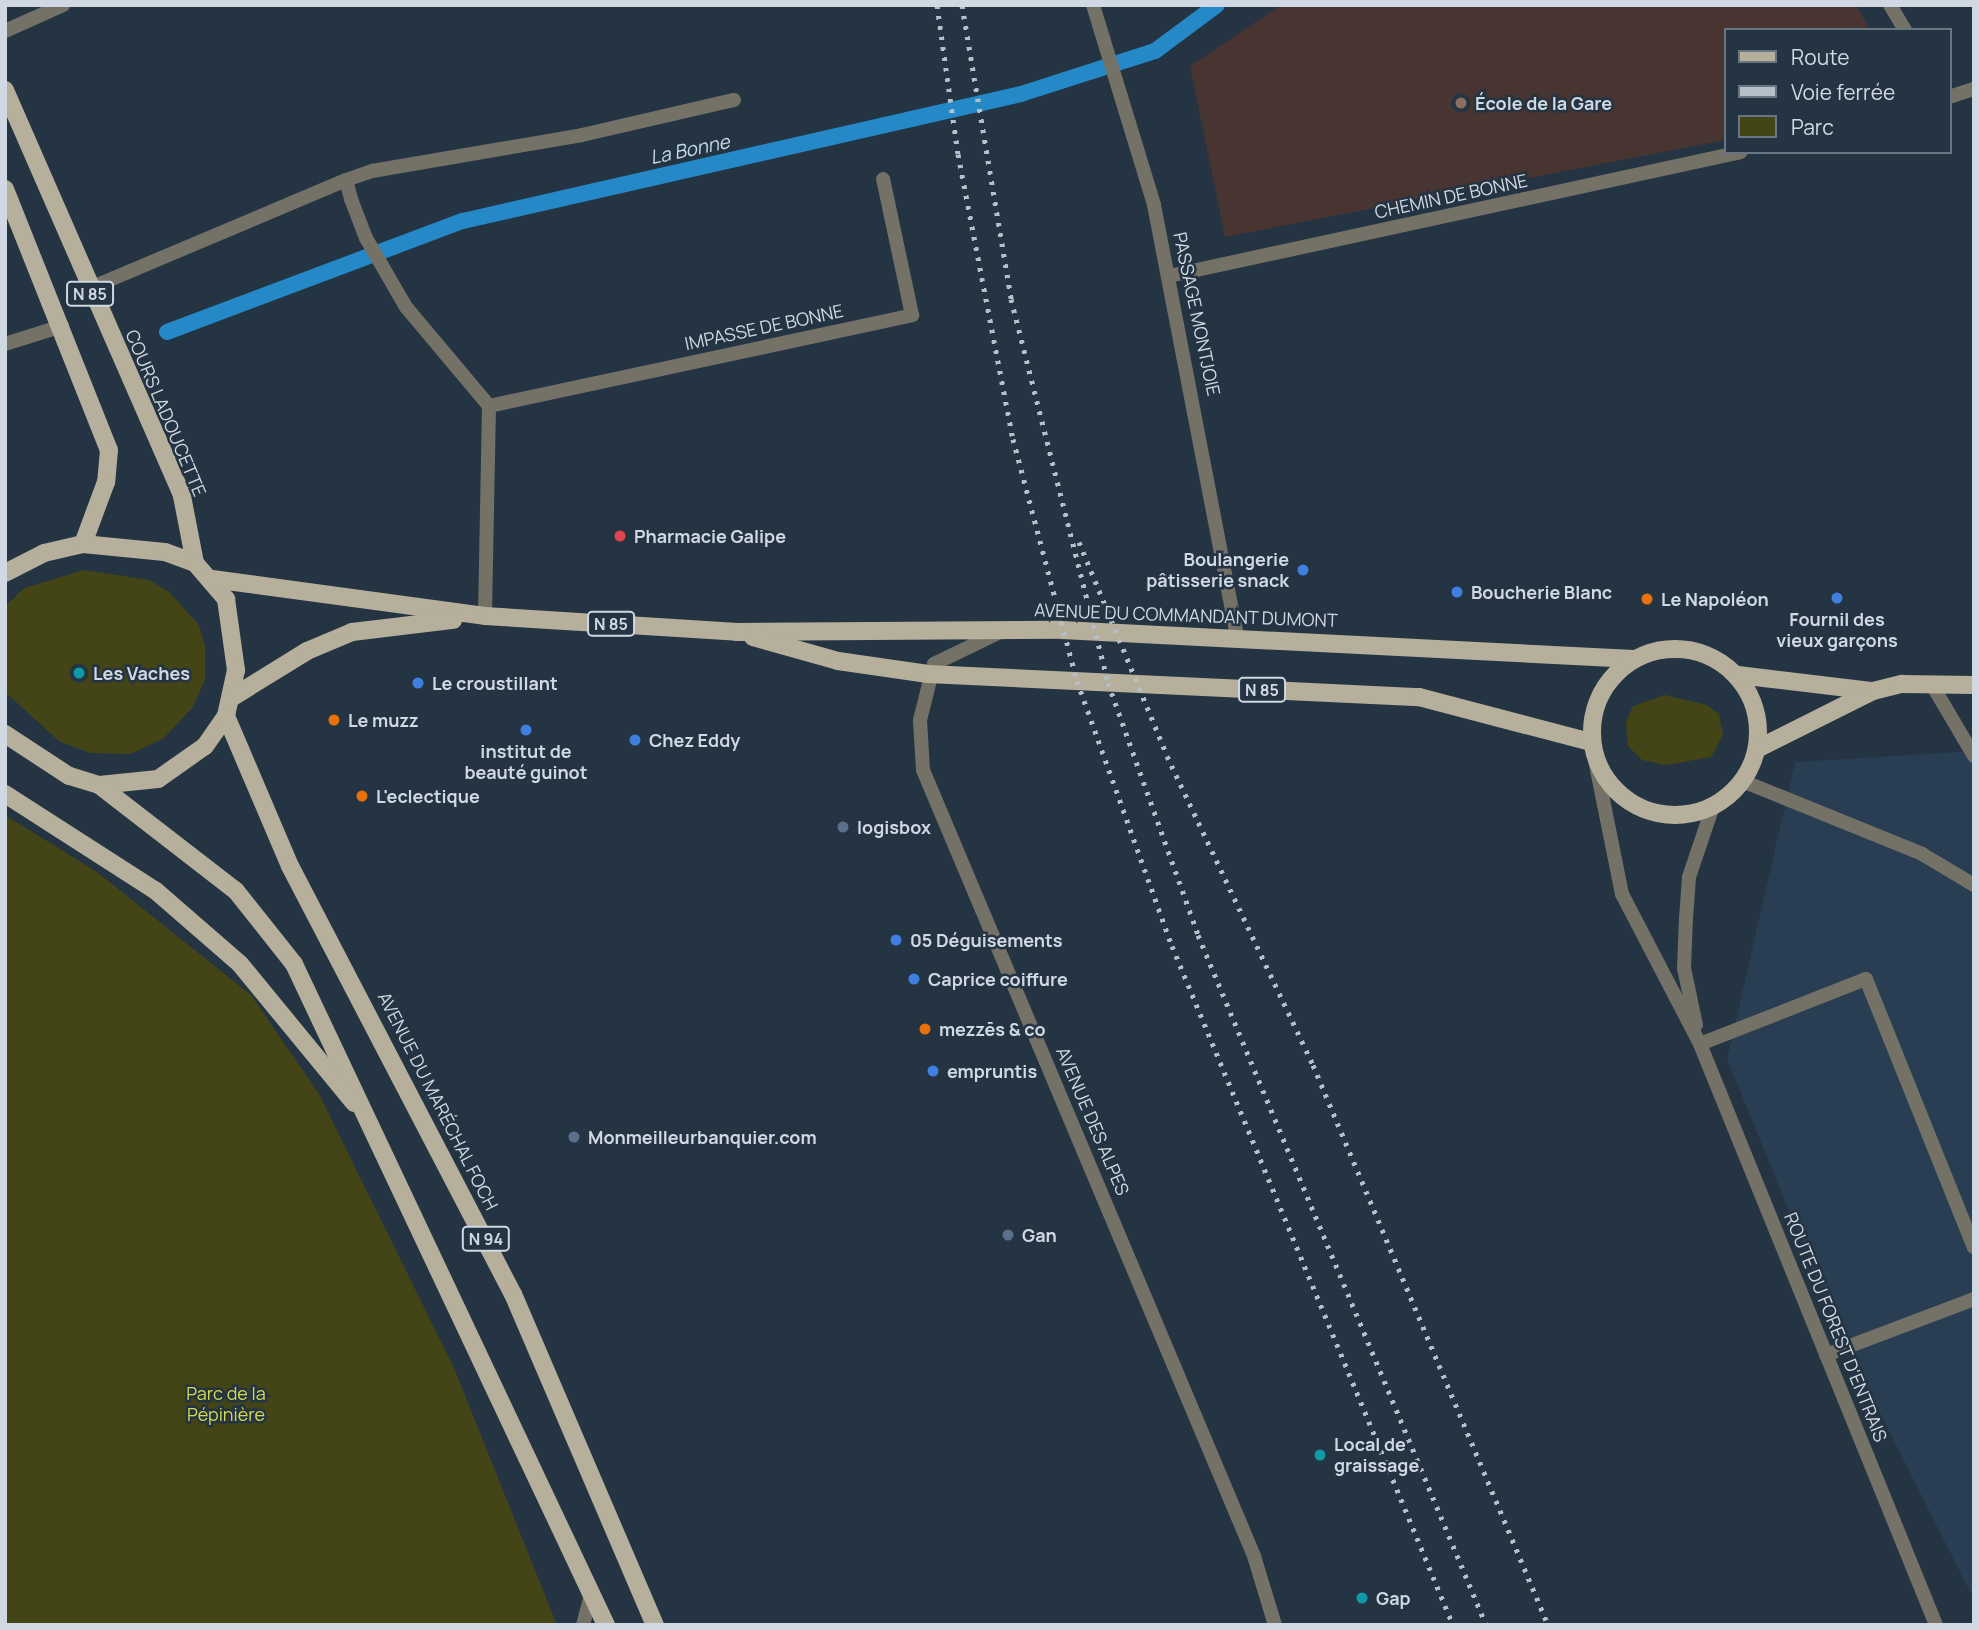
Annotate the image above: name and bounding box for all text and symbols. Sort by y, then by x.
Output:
legend [1724,28,1951,154]
text: Route [1791,43,1849,71]
text: Voie ferrée [1791,78,1895,106]
place label: École de la Gare [1475,92,1612,114]
marker: École de la Gare [1453,95,1469,111]
text: Parc [1791,113,1834,141]
water label: La Bonne [648,130,732,170]
street label: CHEMIN DE BONNE [1373,169,1529,223]
street label: PASSAGE MONTJOIE [1169,230,1225,398]
road number: N 85 [66,282,114,306]
street label: IMPASSE DE BONNE [683,300,845,354]
street label: COURS LADOUCETTE [121,326,211,500]
place label: Pharmacie Galipe [634,525,786,547]
marker: Pharmacie Galipe [612,528,628,544]
place label: Boulangerie pâtisserie snack [1146,549,1289,592]
marker: Boulangerie pâtisserie snack [1295,562,1311,578]
place label: Boucherie Blanc [1471,581,1612,603]
marker: Boucherie Blanc [1449,584,1465,600]
place label: Le Napoléon [1661,588,1769,610]
marker: Fournil des vieux garçons [1829,590,1845,606]
marker: Le Napoléon [1639,591,1655,607]
street label: AVENUE DU COMMANDANT DUMONT [1034,599,1338,631]
place label: Fournil des vieux garçons [1776,609,1898,652]
road number: N 85 [586,611,636,636]
place label: Les Vaches [93,662,190,684]
marker: Les Vaches [71,665,87,681]
place label: Le croustillant [432,672,558,694]
marker: Le croustillant [410,675,426,691]
road number: N 85 [1238,678,1286,702]
place label: Le muzz [348,709,419,731]
marker: Le muzz [326,712,342,728]
marker: institut de beauté guinot [518,722,534,738]
place label: Chez Eddy [649,729,740,751]
marker: Chez Eddy [627,732,643,748]
place label: institut de beauté guinot [464,741,588,784]
place label: L'eclectique [376,785,480,807]
marker: L'eclectique [354,788,370,804]
place label: logisbox [857,816,931,838]
marker: logisbox [835,819,851,835]
place label: 05 Déguisements [910,929,1063,951]
marker: 05 Déguisements [888,932,904,948]
place label: Caprice coiffure [928,968,1068,990]
marker: Caprice coiffure [906,971,922,987]
street label: AVENUE DU MARÉCHAL FOCH [373,988,503,1214]
place label: mezzēs & co [939,1018,1046,1040]
marker: mezzēs & co [917,1021,933,1037]
street label: AVENUE DES ALPES [1052,1044,1134,1198]
place label: empruntis [947,1060,1037,1082]
marker: empruntis [925,1063,941,1079]
place label: Monmeilleurbanquier.com [588,1126,817,1148]
marker: Monmeilleurbanquier.com [566,1129,582,1145]
street label: ROUTE DU FOREST D'ENTRAIS [1780,1209,1892,1445]
place label: Gan [1022,1224,1057,1246]
road number: N 94 [462,1226,510,1252]
marker: Gan [1000,1227,1016,1243]
park label: Parc de la Pépinière [186,1383,266,1426]
place label: Local de graissage [1334,1434,1419,1476]
marker: Local de graissage [1312,1447,1328,1463]
place label: Gap [1376,1587,1411,1609]
marker: Gap [1354,1590,1370,1606]

